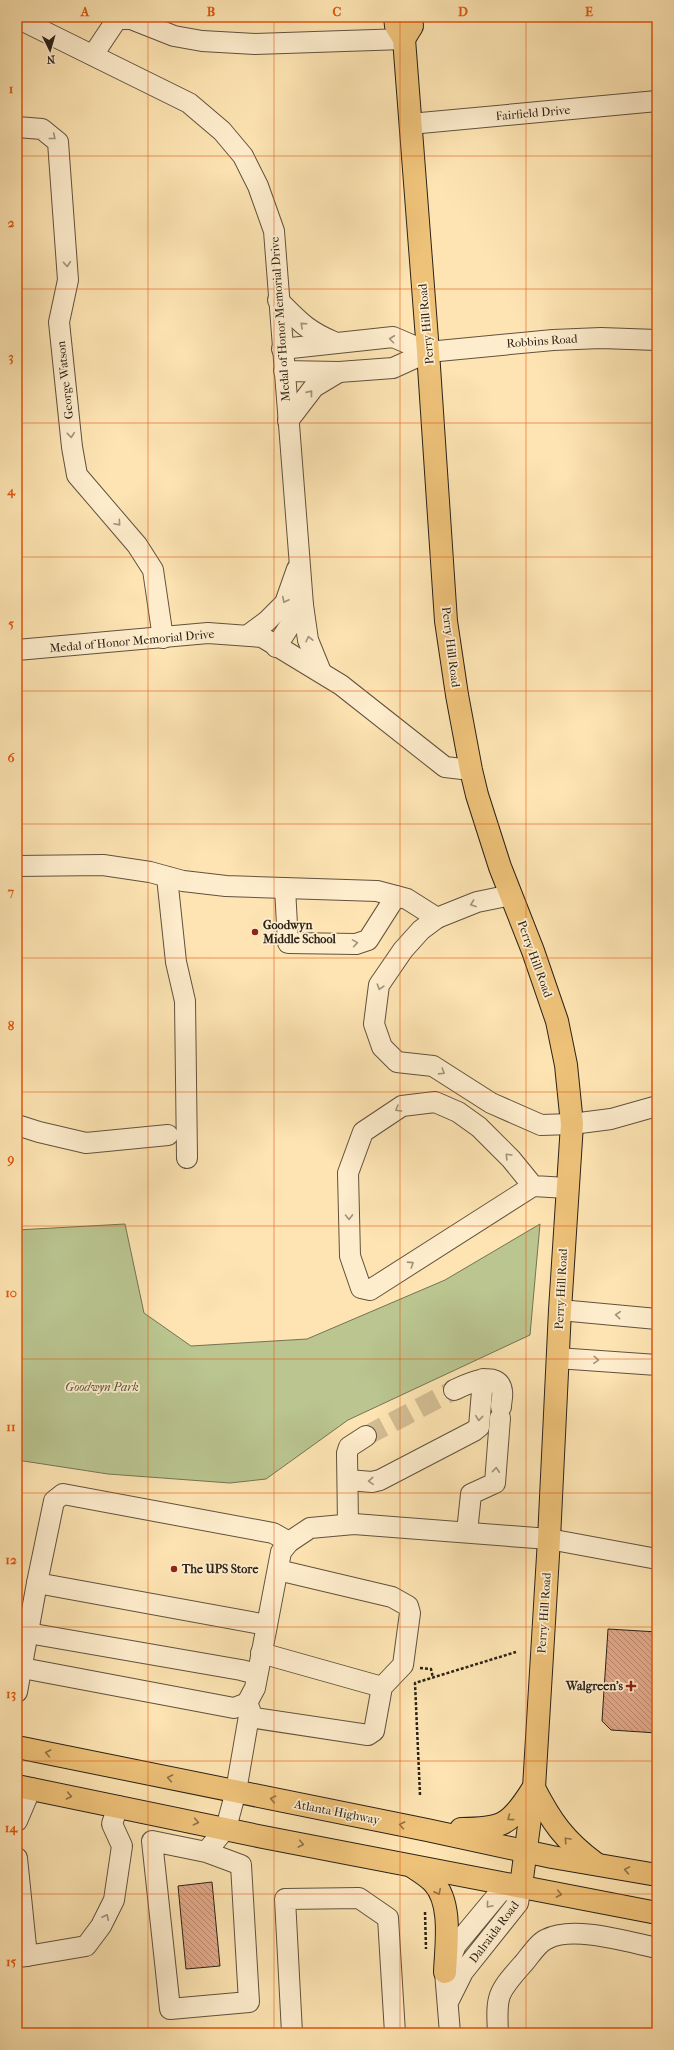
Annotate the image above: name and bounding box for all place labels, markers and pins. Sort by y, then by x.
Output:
place label: Goodwyn Middle School [262,918,336,946]
marker: Goodwyn Middle School [250,927,260,937]
place label: The UPS Store [181,1562,258,1576]
marker: The UPS Store [169,1564,179,1574]
place label: Walgreen's [565,1679,624,1694]
marker: Walgreen's [626,1681,636,1691]

